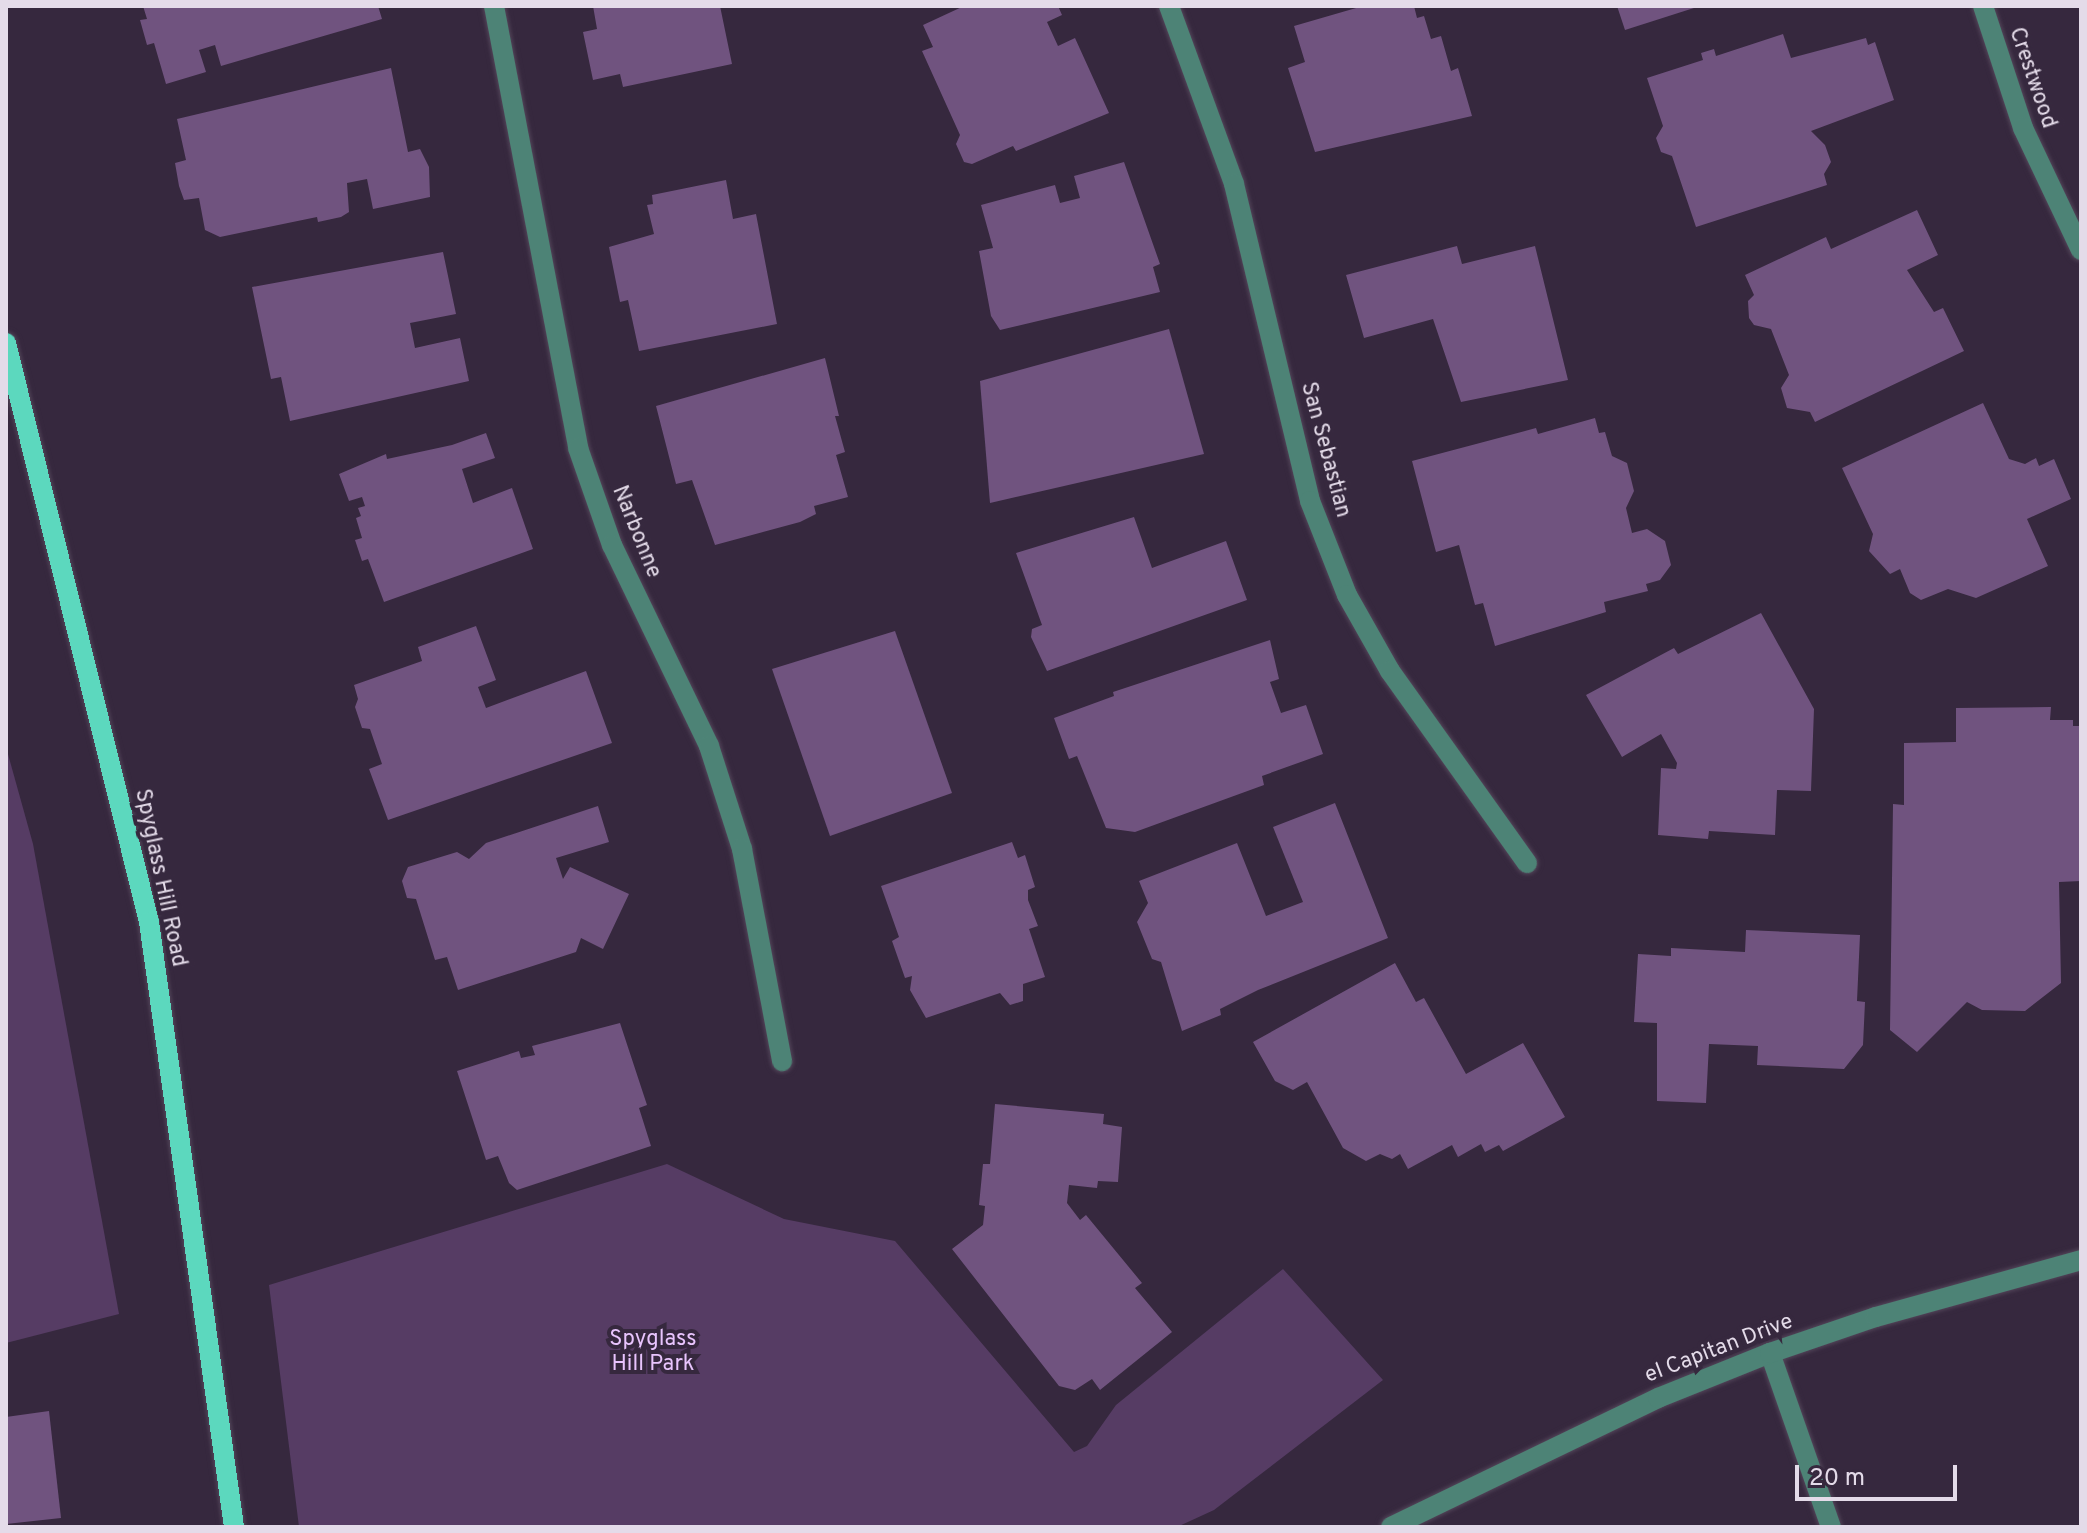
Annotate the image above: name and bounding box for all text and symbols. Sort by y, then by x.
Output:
street label: Crestwood [2002,24,2062,132]
street label: San Sebastian [1294,379,1356,521]
street label: Narbonne [606,482,666,582]
street label: Spyglass Hill Road [128,787,192,969]
street label: el Capitan Drive [1641,1309,1797,1389]
park label: Spyglass Hill Park [609,1326,697,1378]
scale bar [1799,1449,1961,1499]
text: 20 m [1809,1464,1865,1494]

